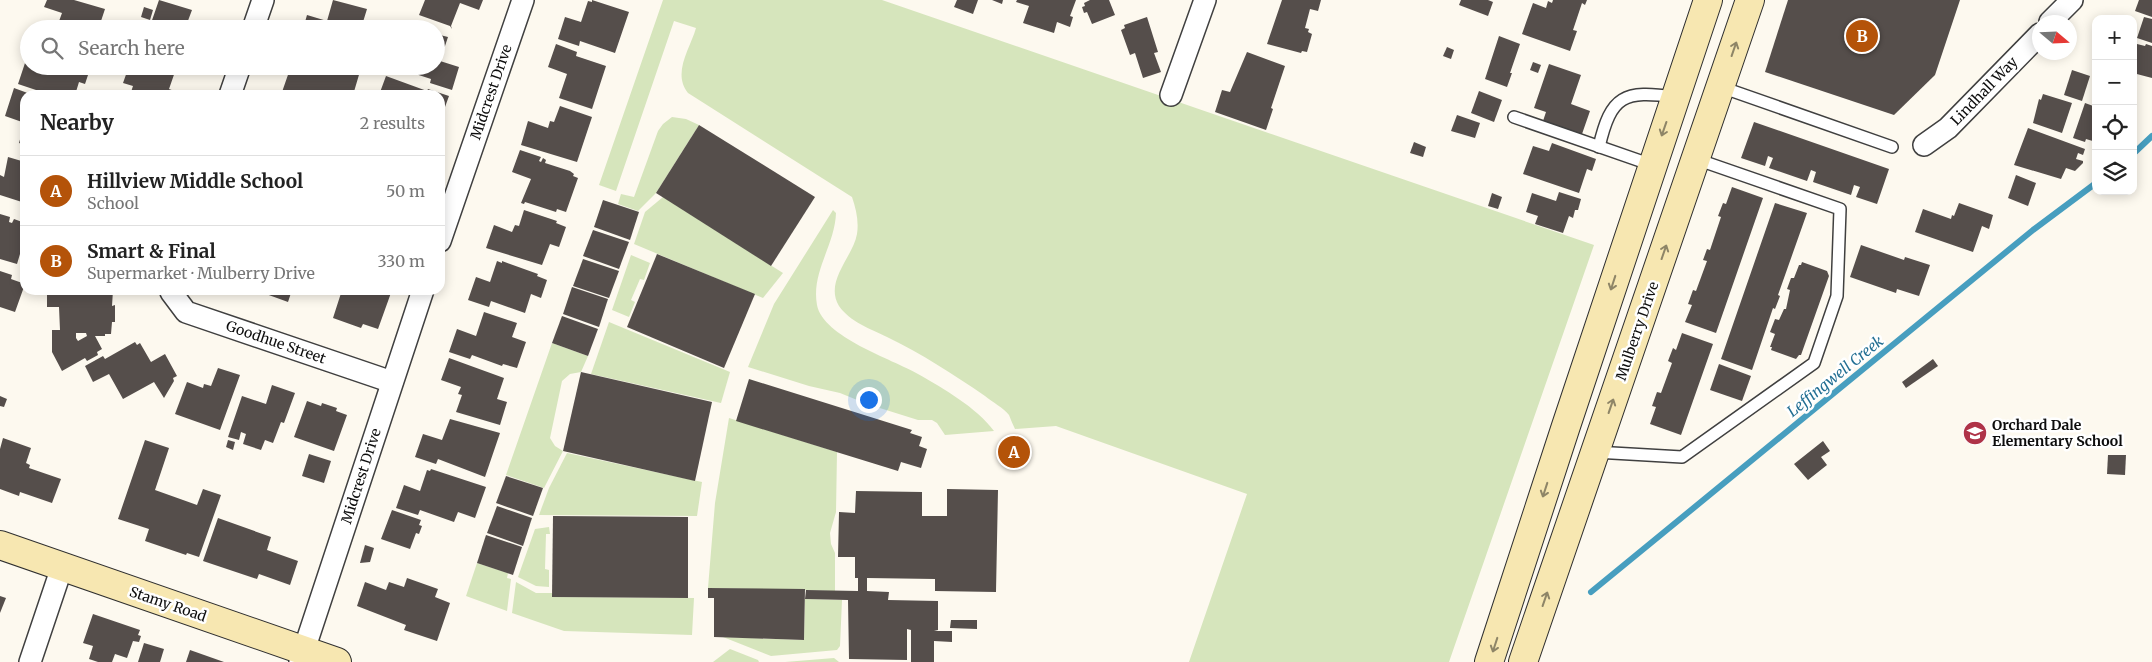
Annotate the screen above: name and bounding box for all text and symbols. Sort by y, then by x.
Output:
north arrow [2032,15,2077,60]
map controls [2092,15,2137,195]
button: + [2092,15,2137,60]
pin: B [1846,17,1878,55]
search box [20,20,445,75]
icon: search [38,34,66,62]
text: Search here [78,36,185,60]
one-way arrow [1730,41,1739,57]
street label: Midcrest Drive [466,42,516,142]
street label: Lindhall Way [1947,52,2022,129]
button: − [2092,60,2137,105]
button: locate [2092,105,2137,150]
text: Nearby [40,109,114,136]
text: 2 results [360,113,425,133]
one-way arrow [1659,121,1669,137]
button: layers [2092,150,2137,195]
text: Hillview Middle School [87,169,303,193]
text: A [50,181,62,201]
text: 50 m [386,181,425,201]
text: School [87,193,139,213]
text: Smart & Final [87,239,216,263]
one-way arrow [1660,245,1669,260]
text: B [50,251,62,271]
text: 330 m [378,251,425,271]
text: Supermarket · Mulberry Drive [87,263,315,283]
one-way arrow [1608,275,1617,291]
street label: Mulberry Drive [1612,279,1662,383]
street label: Goodhue Street [224,317,329,368]
water label: Leffingwell Creek [1783,331,1888,421]
your location [856,387,882,413]
one-way arrow [1607,399,1616,414]
place label: Orchard Dale Elementary School [1992,416,2123,450]
school or university icon: Orchard Dale Elementary School [1962,420,1988,446]
street label: Midcrest Drive [337,426,385,526]
pin: A [998,433,1030,471]
one-way arrow [1539,482,1549,498]
street label: Stamy Road [127,582,209,626]
one-way arrow [1541,592,1550,608]
one-way arrow [1490,636,1499,652]

